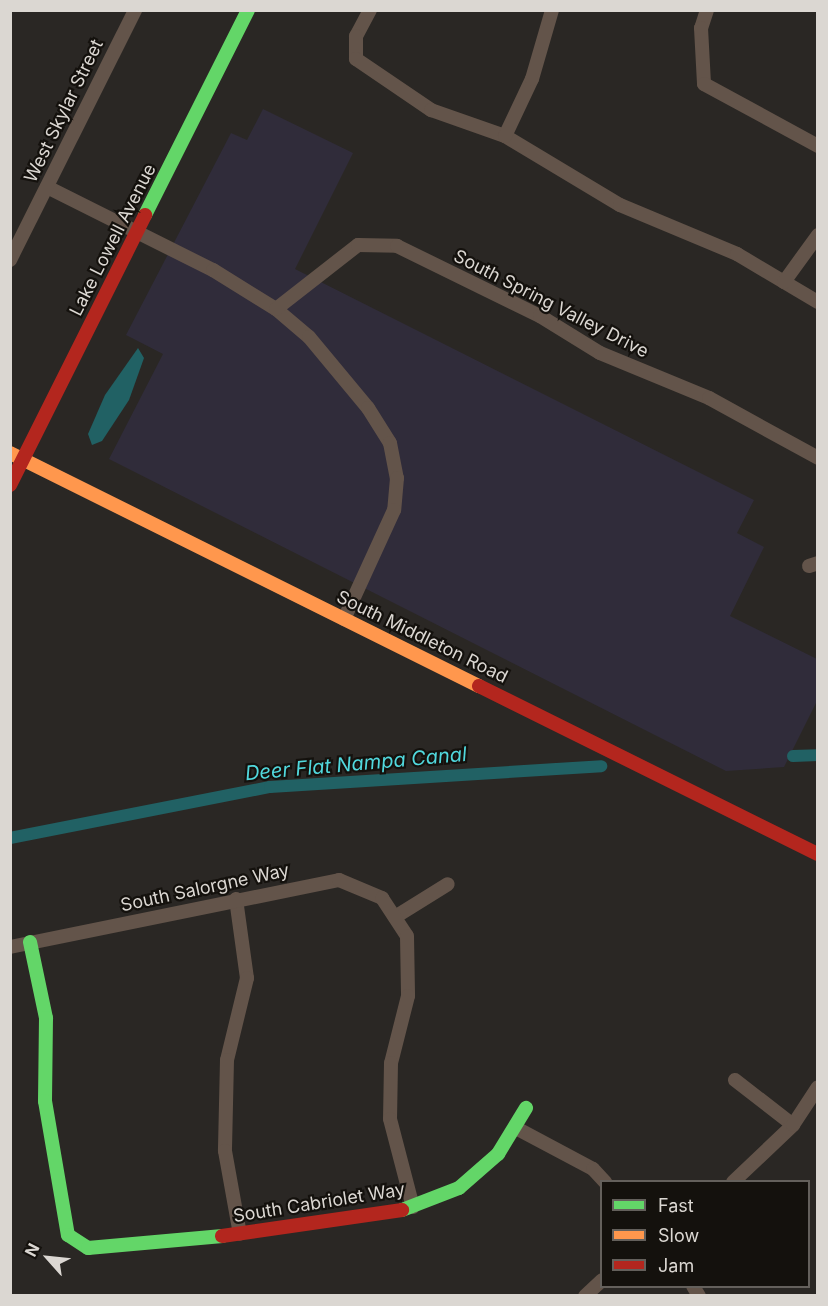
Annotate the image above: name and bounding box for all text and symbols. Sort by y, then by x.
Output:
street label: West Skylar Street [20,36,108,186]
street label: Lake Lowell Avenue [65,160,161,320]
street label: South Spring Valley Drive [450,245,652,363]
street label: South Middleton Road [333,586,511,688]
water label: Deer Flat Nampa Canal [244,742,468,786]
street label: South Salorgne Way [119,860,291,916]
street label: South Cabriolet Way [232,1179,406,1227]
legend [600,1180,810,1288]
text: Fast [658,1195,694,1216]
text: Slow [658,1225,699,1246]
north arrow [18,1228,78,1288]
text: N [20,1240,44,1260]
text: Jam [658,1255,694,1276]

